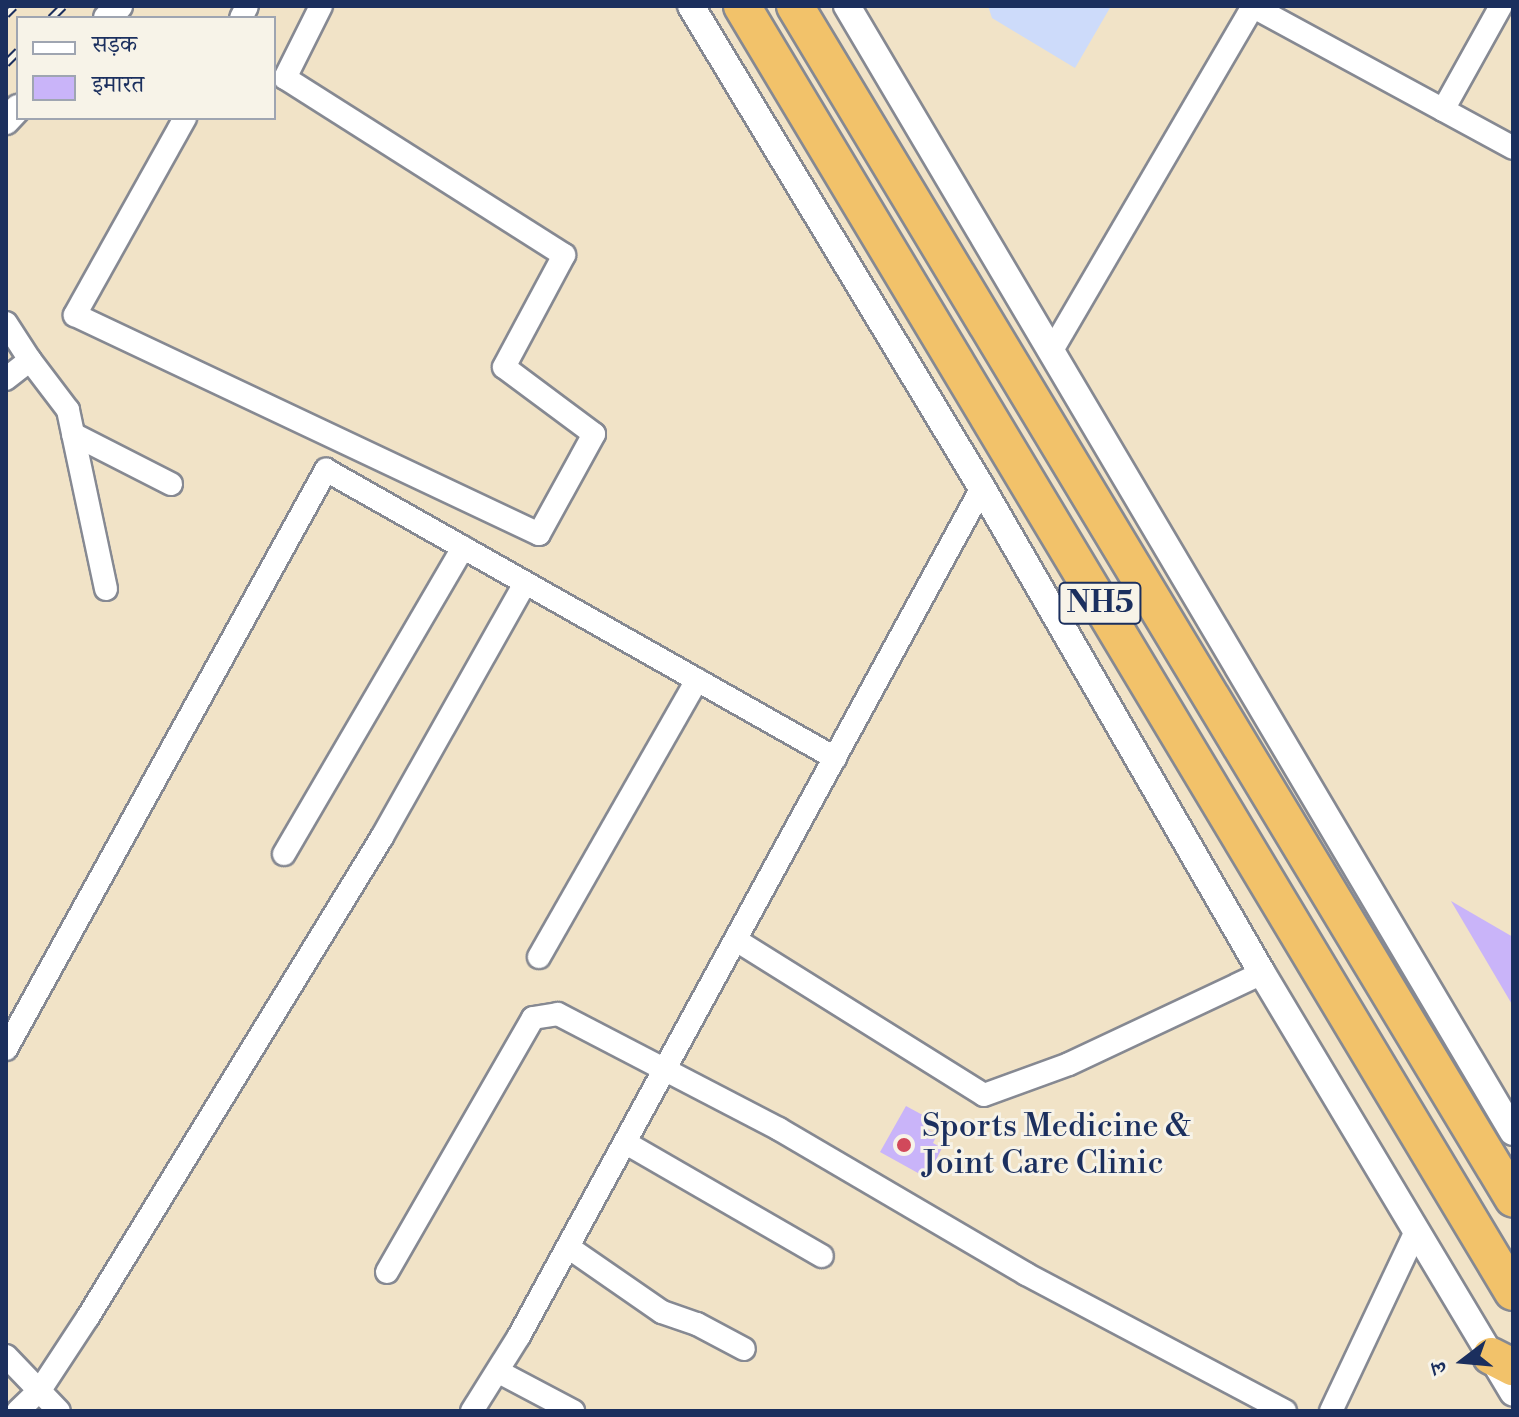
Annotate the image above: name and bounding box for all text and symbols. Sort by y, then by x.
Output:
legend [16,16,276,120]
text: सड़क [92,30,137,60]
text: इमारत [92,70,144,100]
road number: NH5 [1058,577,1142,629]
place label: Sports Medicine & Joint Care Clinic [922,1108,1191,1183]
marker: Sports Medicine & Joint Care Clinic [893,1134,915,1156]
north arrow [1423,1321,1503,1401]
text: उ [1425,1359,1454,1377]

